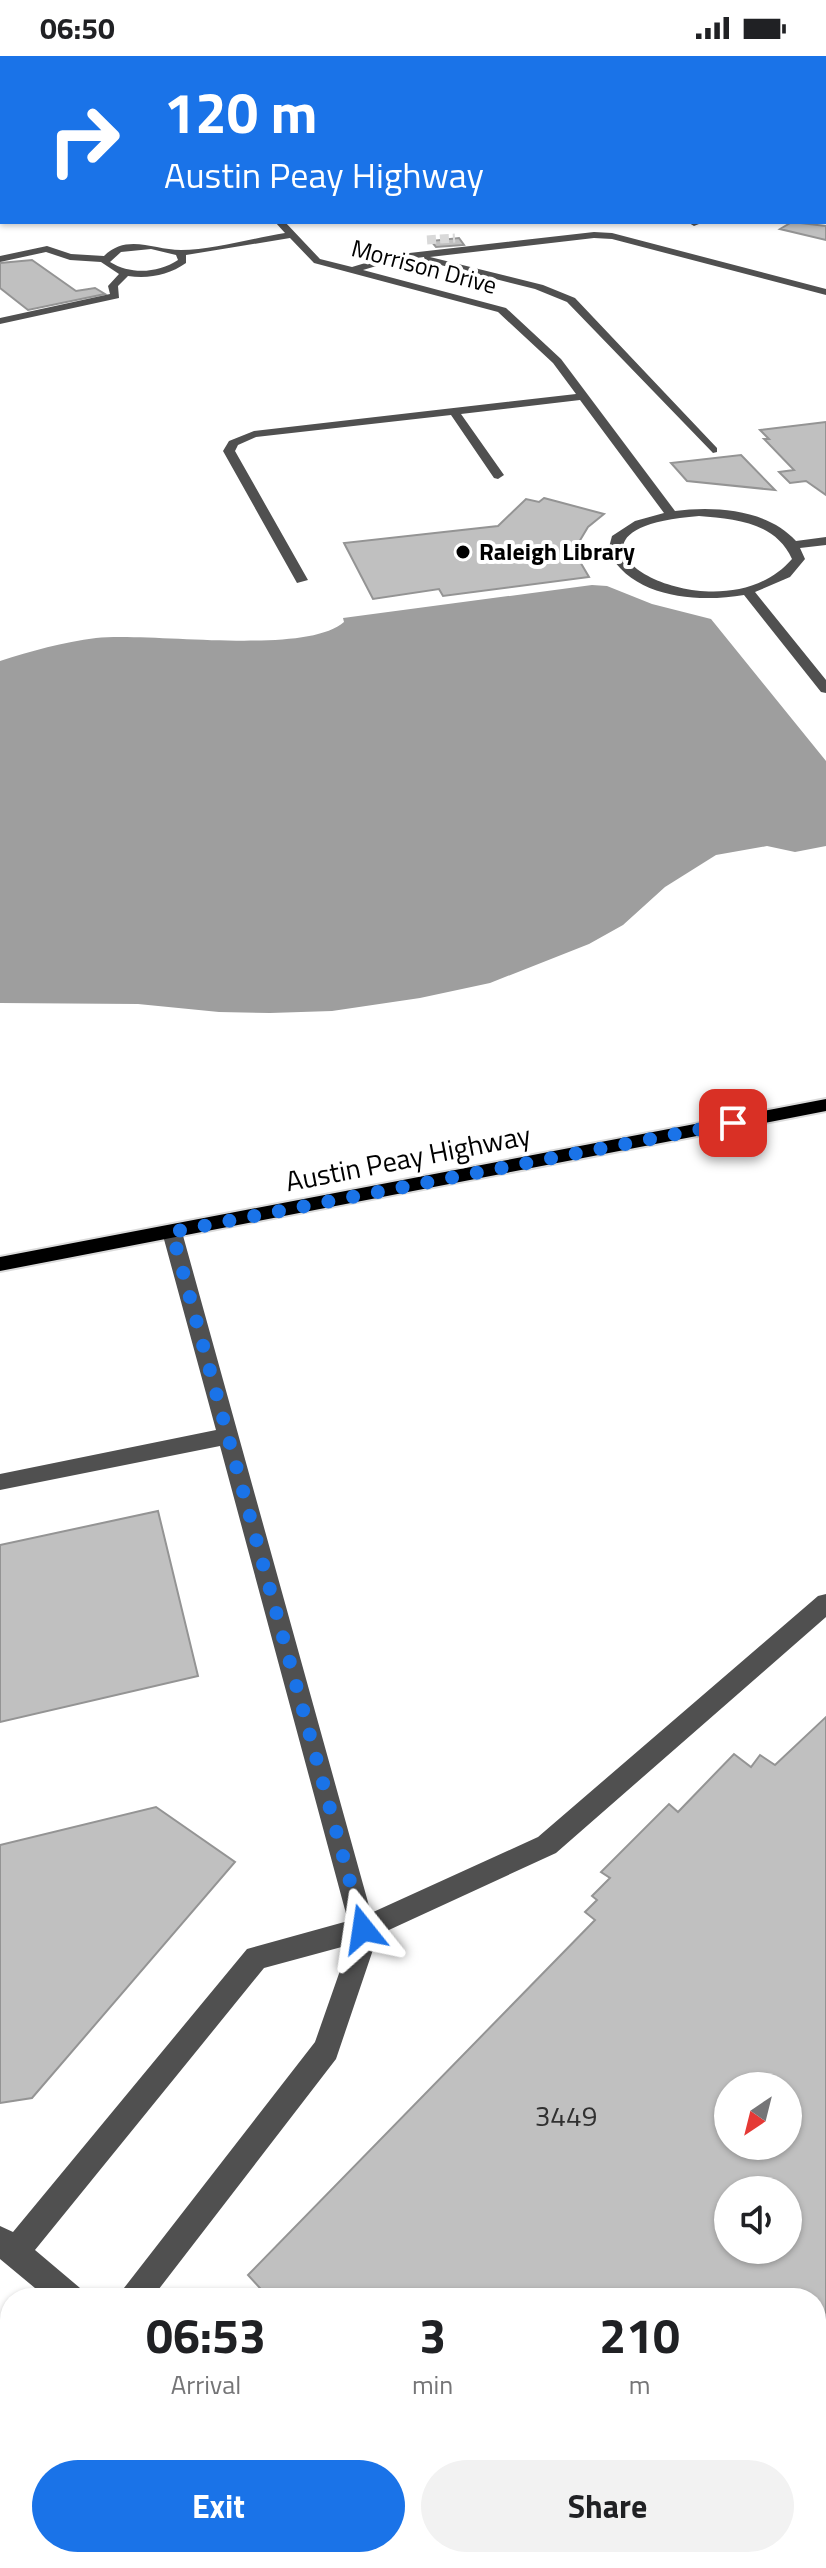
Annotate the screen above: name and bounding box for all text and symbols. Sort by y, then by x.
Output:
text: 06:50 [40,5,115,51]
text: 120 m [164,70,317,155]
icon: right [32,88,136,192]
text: Austin Peay Highway [164,147,484,202]
street label: Morrison Drive [348,229,501,303]
place label: Raleigh Library [479,533,635,569]
marker: Raleigh Library [454,543,472,561]
pin [699,1089,767,1157]
icon: arrive [711,1101,755,1145]
street label: Austin Peay Highway [282,1113,534,1202]
position arrow [321,1887,405,1971]
north arrow [714,2072,802,2160]
map controls [714,2072,802,2264]
house number: 3449 [535,2094,597,2137]
button: sound [714,2176,802,2264]
text: 06:53 [146,2299,266,2372]
text: 3 [419,2299,446,2372]
text: 210 [599,2299,680,2372]
text: Arrival [171,2365,241,2404]
text: min [412,2365,453,2404]
text: m [629,2365,651,2404]
button: Exit [32,2460,405,2552]
button: Share [421,2460,794,2552]

